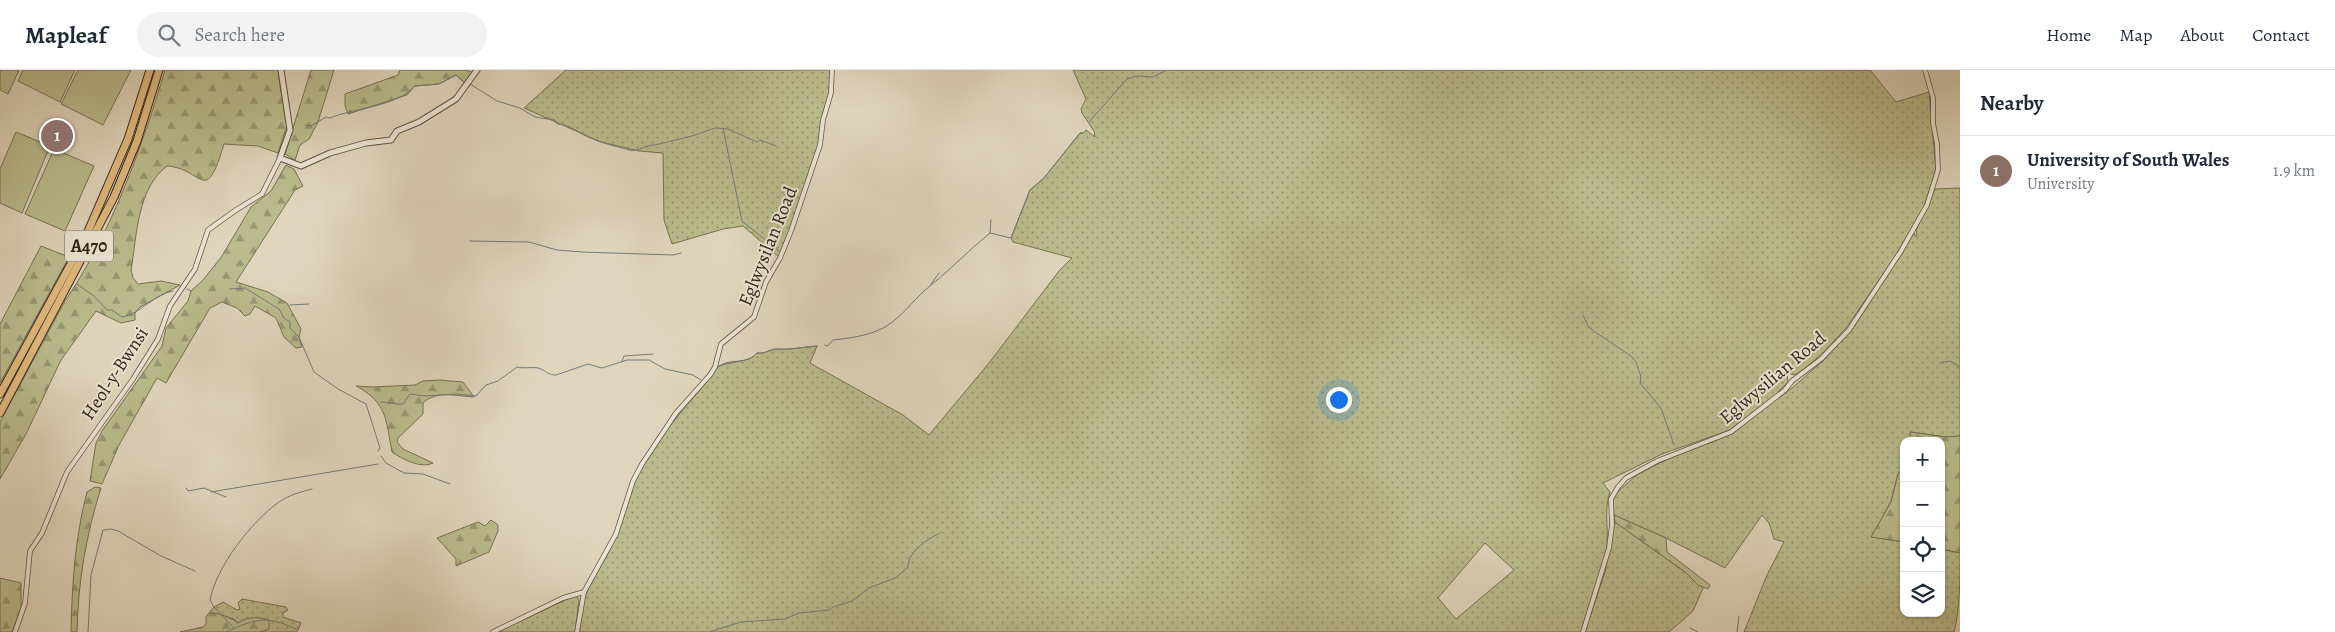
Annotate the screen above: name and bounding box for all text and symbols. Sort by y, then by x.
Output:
search box [137,12,487,57]
text: Mapleaf [25,19,107,51]
icon: search [155,21,183,49]
text: Search here [195,22,285,48]
text: Home [2046,23,2091,47]
text: Map [2119,23,2152,47]
text: About [2180,23,2224,47]
text: Contact [2252,23,2310,47]
text: Nearby [1980,89,2043,117]
pin: 1 [41,117,73,155]
text: University of South Wales [2027,147,2230,173]
text: 1 [1993,160,1999,182]
text: 1.9 km [2273,160,2315,182]
text: University [2027,173,2094,195]
street label: Eglwysilan Road [732,182,804,310]
road number: A470 [65,230,113,262]
street label: Heol-y-Bwnsi [75,322,155,425]
street label: Eglwysilian Road [1714,325,1832,430]
your location [1326,387,1352,413]
map controls [1900,437,1945,617]
button: + [1900,437,1945,482]
button: − [1900,482,1945,527]
button: locate [1900,527,1945,572]
button: layers [1900,572,1945,617]

